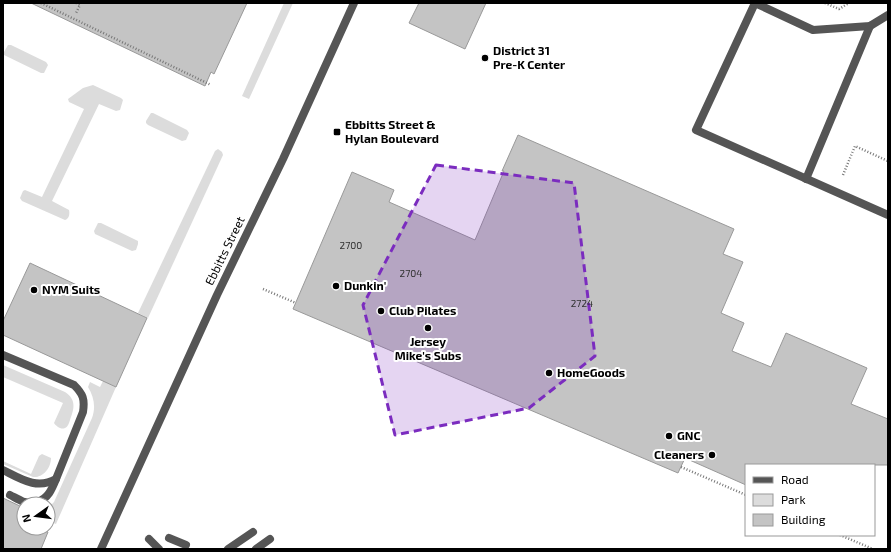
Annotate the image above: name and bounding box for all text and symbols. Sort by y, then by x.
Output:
place label: District 31 Pre-K Center [493,43,565,71]
marker: District 31 Pre-K Center [480,53,490,63]
place label: Ebbitts Street & Hylan Boulevard [345,117,439,146]
marker: Ebbitts Street & Hylan Boulevard [332,127,342,137]
street label: Ebbitts Street [201,214,247,287]
house number: 2700 [340,239,362,251]
house number: 2704 [400,267,422,279]
place label: Dunkin' [344,278,386,292]
marker: Dunkin' [331,281,341,291]
place label: NYM Suits [42,282,100,296]
marker: NYM Suits [29,285,39,295]
house number: 2724 [571,297,593,309]
place label: Club Pilates [389,303,456,317]
marker: Club Pilates [376,306,386,316]
marker: Jersey Mike's Subs [423,323,433,333]
place label: Jersey Mike's Subs [395,334,461,362]
place label: HomeGoods [557,365,625,379]
marker: HomeGoods [544,368,554,378]
place label: GNC [677,428,701,442]
marker: GNC [664,431,674,441]
place label: Cleaners [654,447,704,461]
marker: Cleaners [707,450,717,460]
legend [745,464,875,536]
text: Road [781,472,809,486]
text: Park [781,492,806,506]
north arrow [16,496,56,536]
text: Building [781,512,826,526]
text: N [19,513,33,524]

